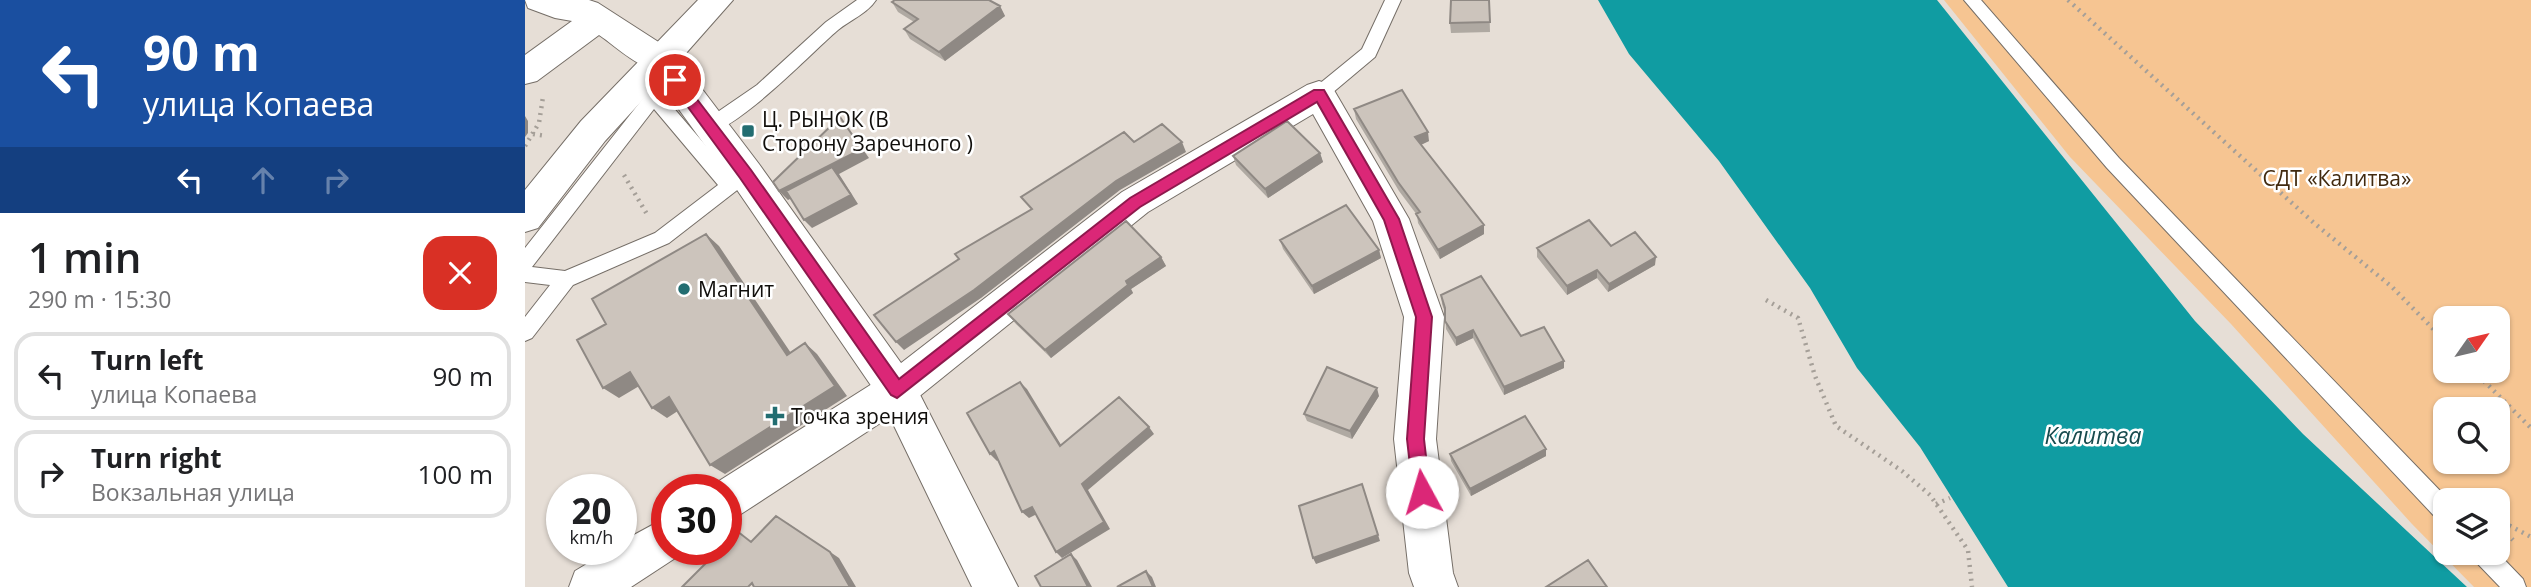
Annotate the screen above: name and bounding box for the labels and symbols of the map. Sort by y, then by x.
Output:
pin [645,50,705,110]
place label: Ц. РЫНОК (В Сторону Заречного ) [762,105,973,157]
marker: Ц. РЫНОК (В Сторону Заречного ) [740,123,756,139]
park label: СДТ «Калитва» [2263,164,2411,192]
place label: Магнит [698,275,774,303]
marker: Магнит [676,281,692,297]
north arrow [2433,306,2509,383]
place label: Точка зрения [791,402,929,430]
marker: Точка зрения [765,406,785,426]
water label: Калитва [2045,419,2141,451]
position arrow [1385,455,1459,529]
speed limit sign: 30 [651,474,742,565]

